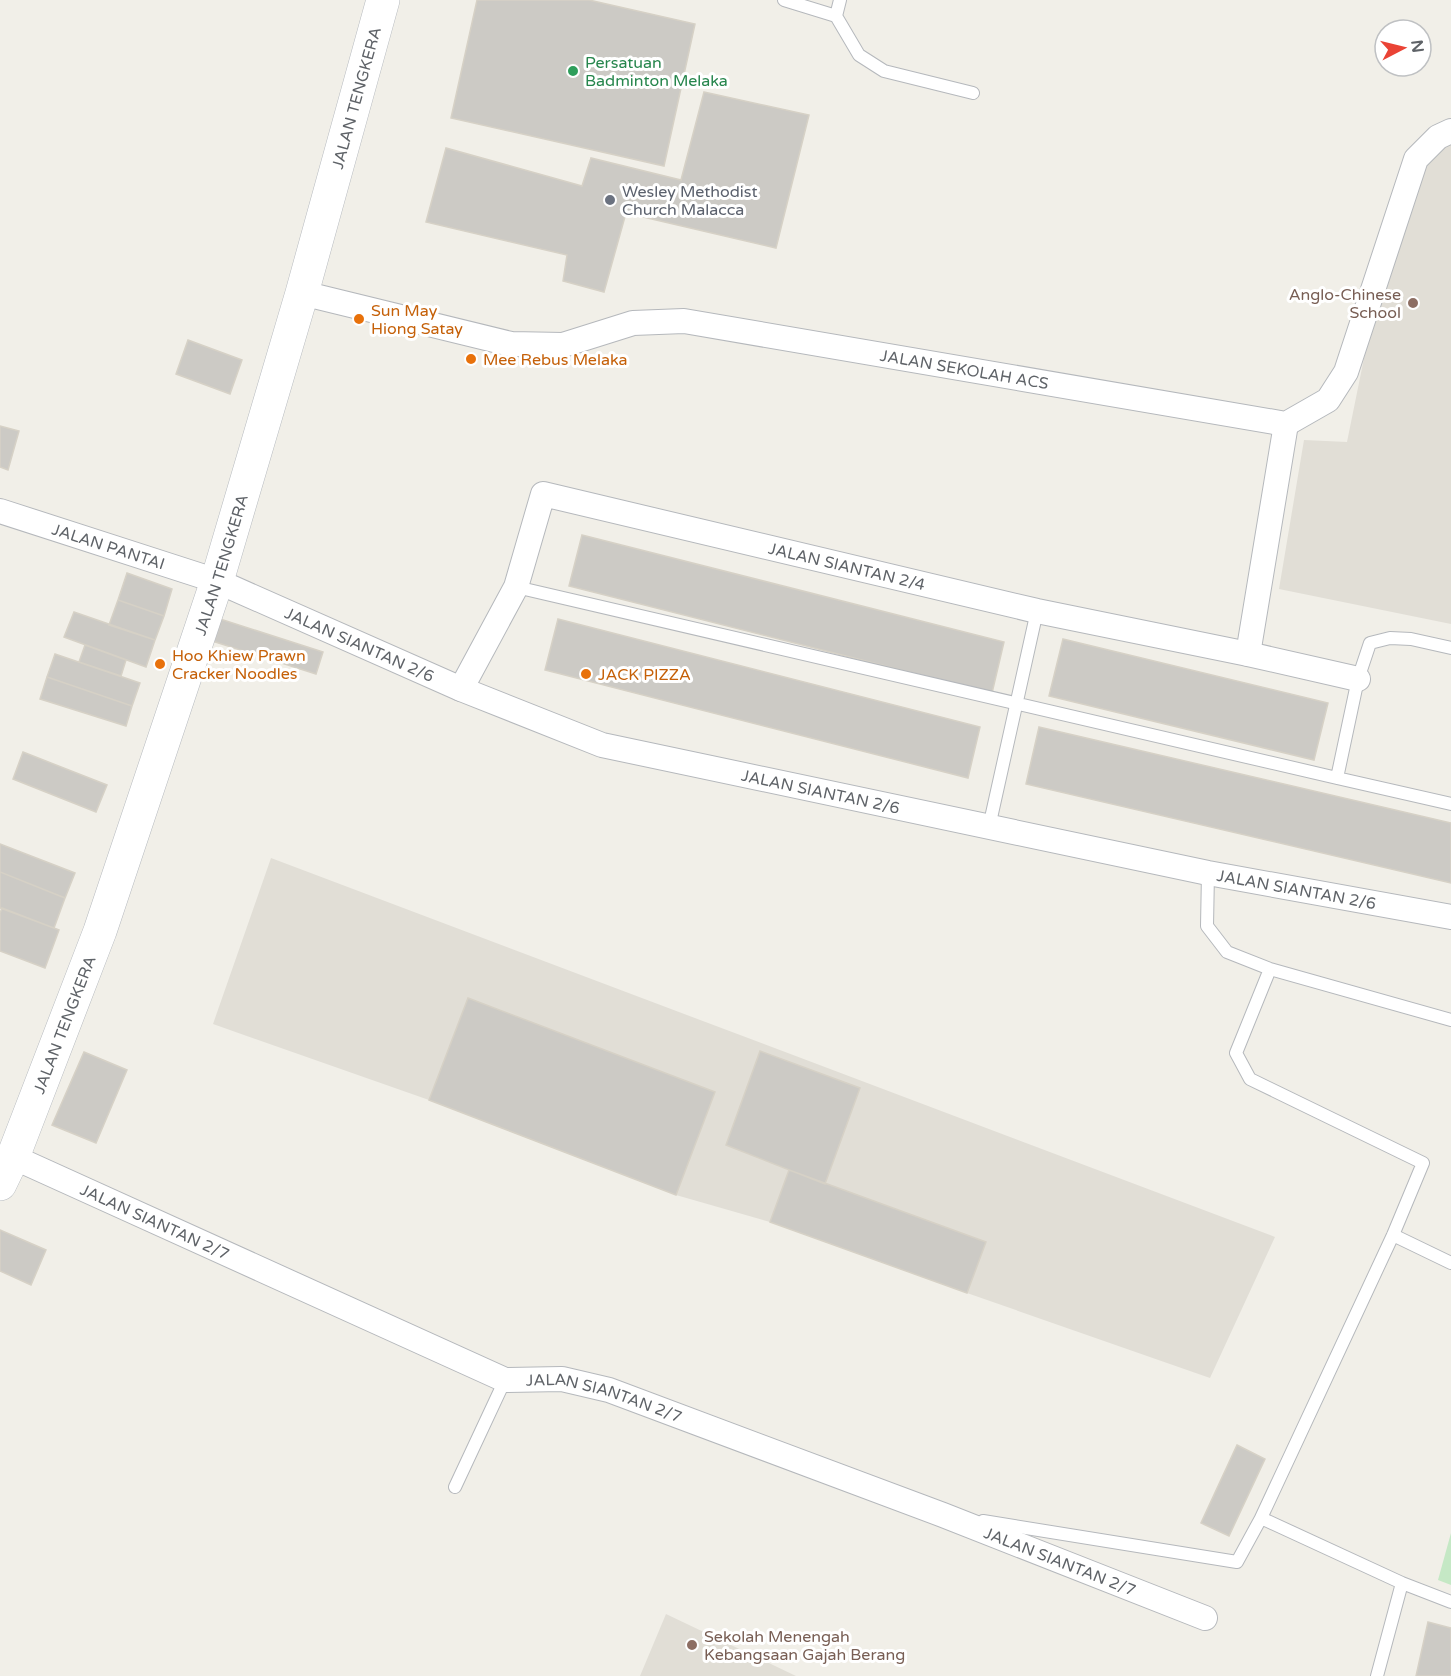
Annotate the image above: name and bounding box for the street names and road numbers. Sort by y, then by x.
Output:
street label: JALAN TENGKERA [328,25,386,171]
street label: JALAN SEKOLAH ACS [879,346,1050,394]
street label: JALAN TENGKERA [191,492,253,638]
street label: JALAN PANTAI [49,519,167,574]
street label: JALAN SIANTAN 2/4 [766,539,927,595]
street label: JALAN SIANTAN 2/6 [281,603,437,687]
street label: JALAN SIANTAN 2/6 [739,766,901,819]
street label: JALAN SIANTAN 2/6 [1215,866,1378,914]
street label: JALAN TENGKERA [29,953,101,1097]
street label: JALAN SIANTAN 2/7 [77,1180,232,1265]
street label: JALAN SIANTAN 2/7 [526,1370,685,1427]
street label: JALAN SIANTAN 2/7 [981,1523,1139,1601]

